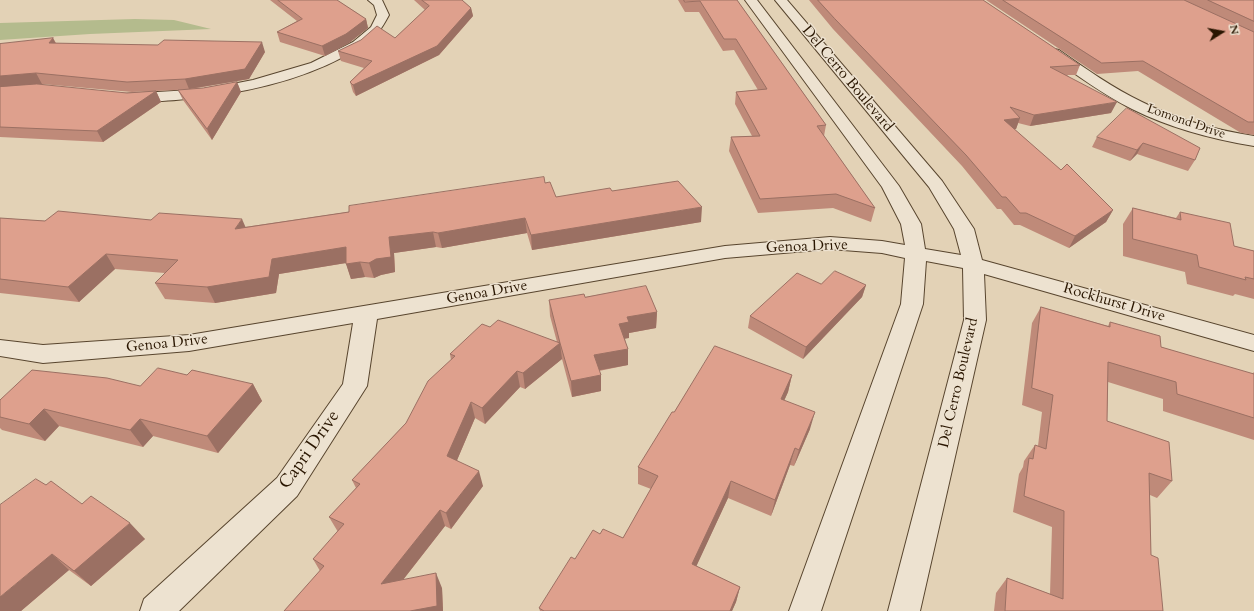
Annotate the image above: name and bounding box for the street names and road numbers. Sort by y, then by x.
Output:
street label: Del Cerro Boulevard [797,22,897,136]
street label: Lomond Drive [1145,101,1227,143]
street label: Genoa Drive [766,237,848,257]
street label: Genoa Drive [445,277,529,309]
street label: Rockhurst Drive [1061,280,1167,326]
street label: Del Cerro Boulevard [935,316,983,450]
street label: Genoa Drive [125,331,209,357]
street label: Capri Drive [275,406,345,494]

